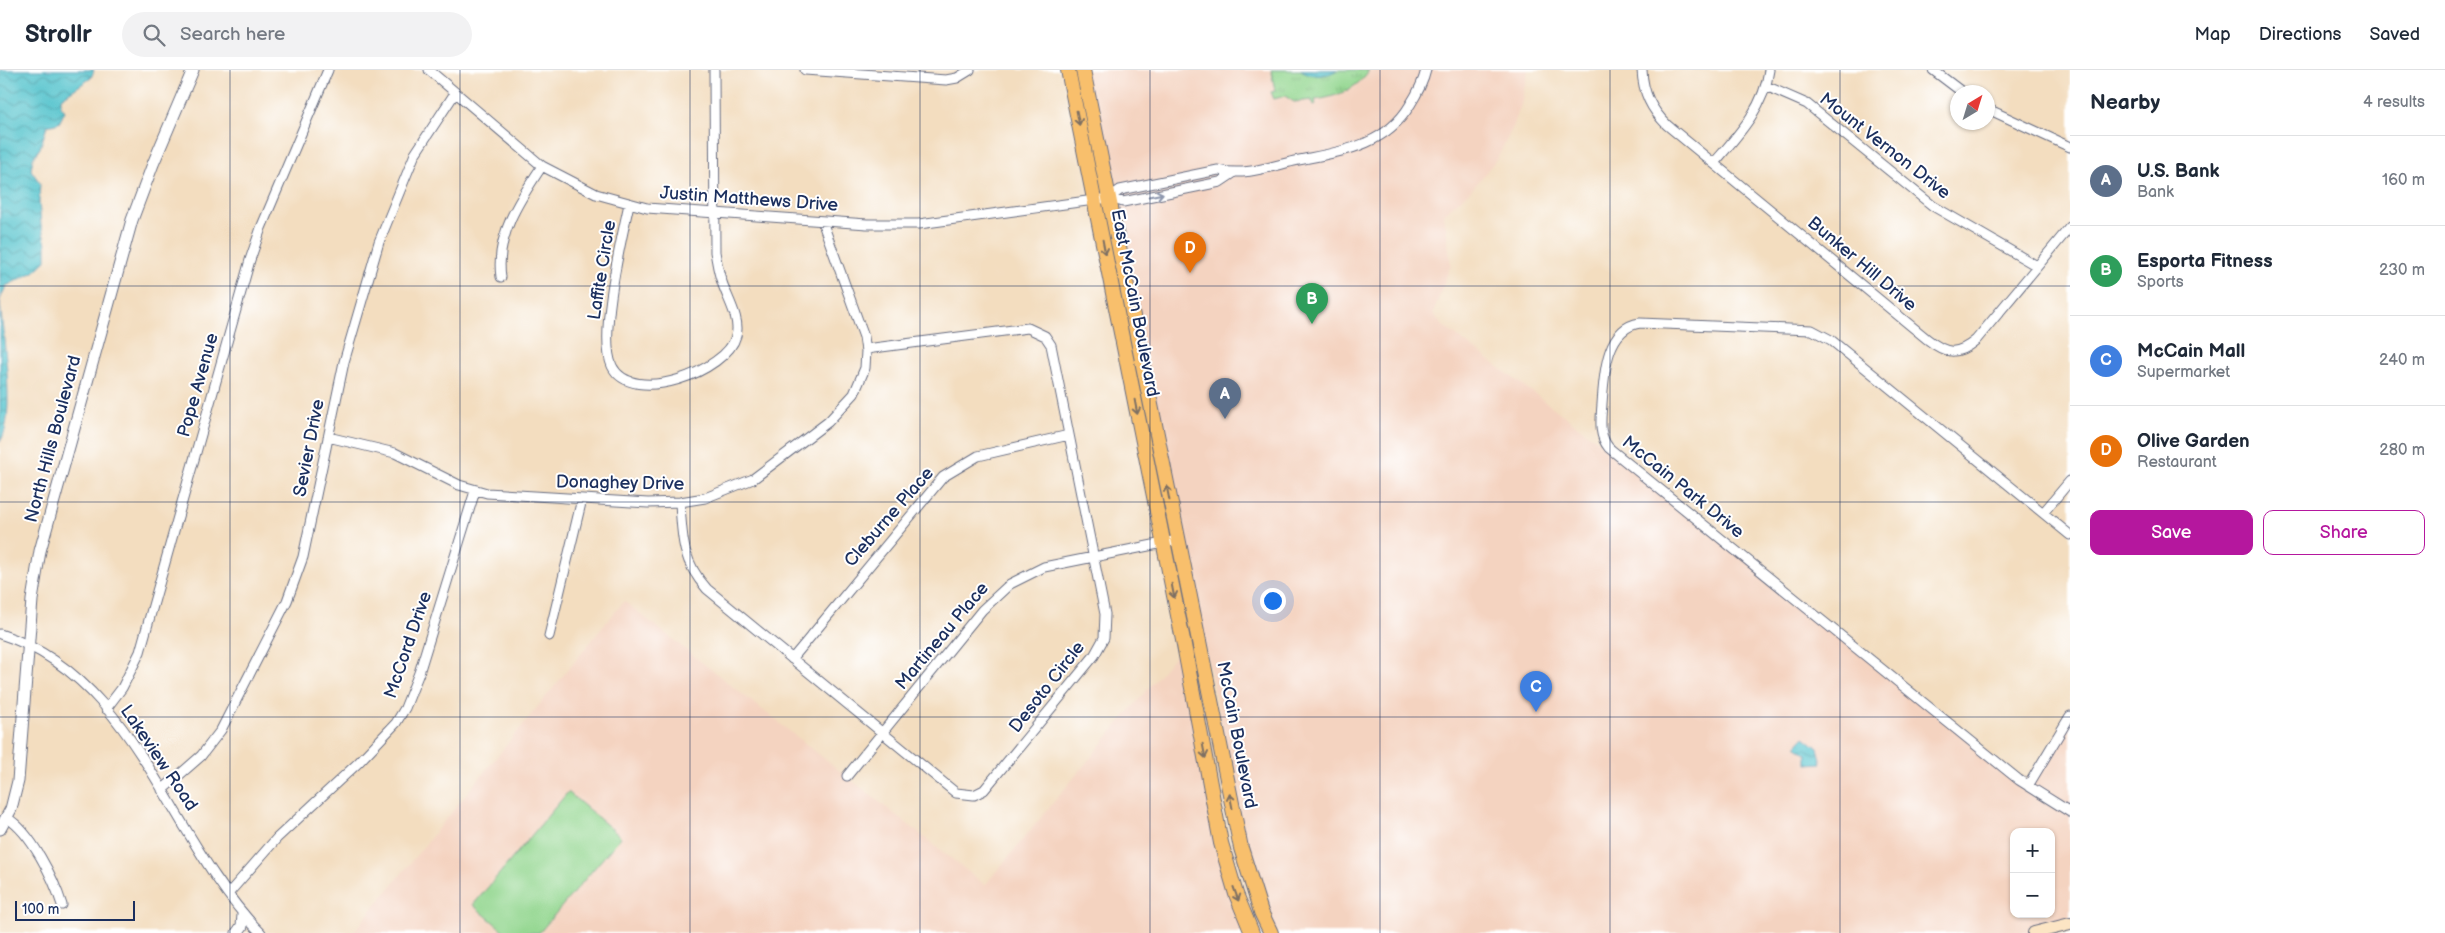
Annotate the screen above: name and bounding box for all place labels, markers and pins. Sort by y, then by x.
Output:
pin: D [1174,232,1206,273]
pin: B [1296,283,1328,324]
pin: A [1209,378,1241,419]
pin: C [1520,671,1552,712]

